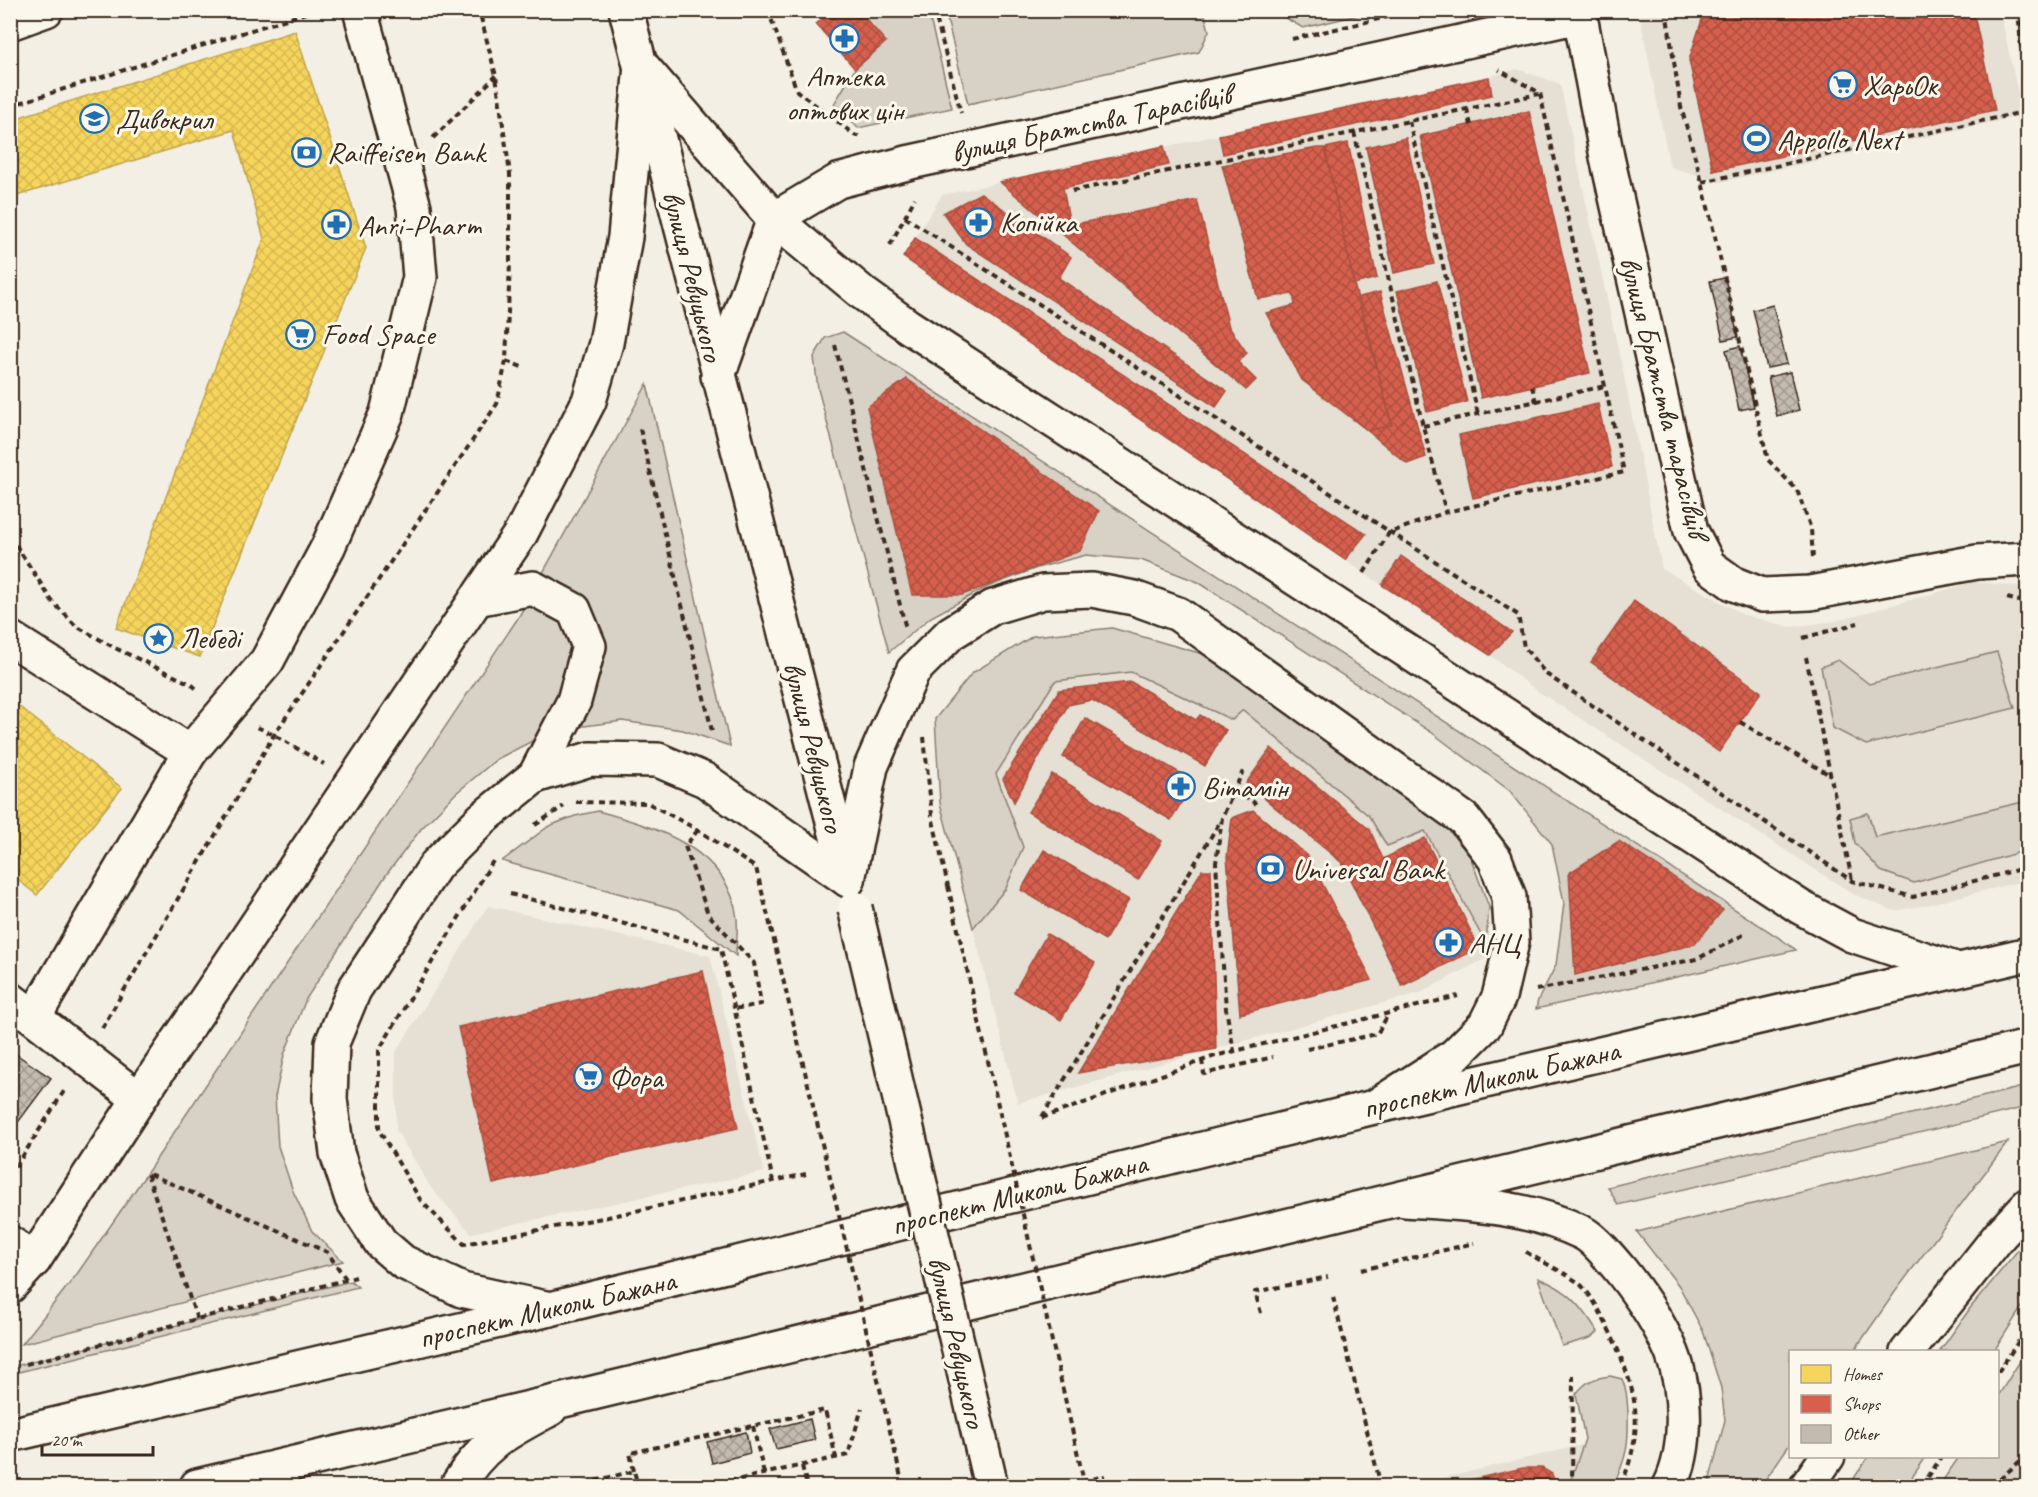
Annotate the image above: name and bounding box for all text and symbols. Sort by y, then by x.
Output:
pharmacy icon: Аптека оптових цін [829,23,861,55]
place label: Аптека оптових цін [786,57,905,129]
place label: ХарьОк [1863,66,1939,104]
supermarket icon: ХарьОк [1826,69,1858,101]
street label: вулиця Братства Тарасівців [948,73,1241,171]
place label: Дивокрил [116,100,215,138]
school or university icon: Дивокрил [79,103,111,135]
place label: Appollo Next [1777,120,1905,158]
sports icon: Appollo Next [1740,123,1772,155]
place label: Raiffeisen Bank [327,133,487,171]
bank icon: Raiffeisen Bank [290,136,322,168]
street label: вулиця Ревуцького [653,187,733,367]
place label: Копійка [1000,203,1079,241]
place label: Anri-Pharm [358,206,482,244]
pharmacy icon: Копійка [963,206,995,238]
pharmacy icon: Anri-Pharm [321,209,353,241]
street label: вулиця Братства тарасівців [1611,253,1719,548]
place label: Food Space [322,315,437,353]
supermarket icon: Food Space [285,318,317,350]
place label: Лебеді [179,619,244,657]
place icon: Лебеді [142,622,174,654]
street label: вулиця Ревуцького [774,658,854,838]
place label: Вітамін [1202,768,1290,806]
pharmacy icon: Вітамін [1165,771,1197,803]
place label: Universal Bank [1292,850,1446,888]
bank icon: Universal Bank [1255,853,1287,885]
place label: АНЦ [1469,924,1523,962]
pharmacy icon: АНЦ [1432,927,1464,959]
street label: проспект Миколи Бажана [1359,1031,1625,1127]
place label: Фора [609,1058,665,1096]
supermarket icon: Фора [572,1061,604,1093]
street label: проспект Миколи Бажана [887,1143,1153,1244]
street label: вулиця Ревуцького [919,1253,995,1433]
street label: проспект Миколи Бажана [415,1261,681,1357]
legend [1789,1350,1999,1458]
text: Homes [1843,1363,1883,1385]
text: Shops [1843,1393,1882,1415]
scale bar [42,1419,153,1457]
text: Other [1843,1423,1880,1445]
text: 20 m [51,1429,84,1451]

